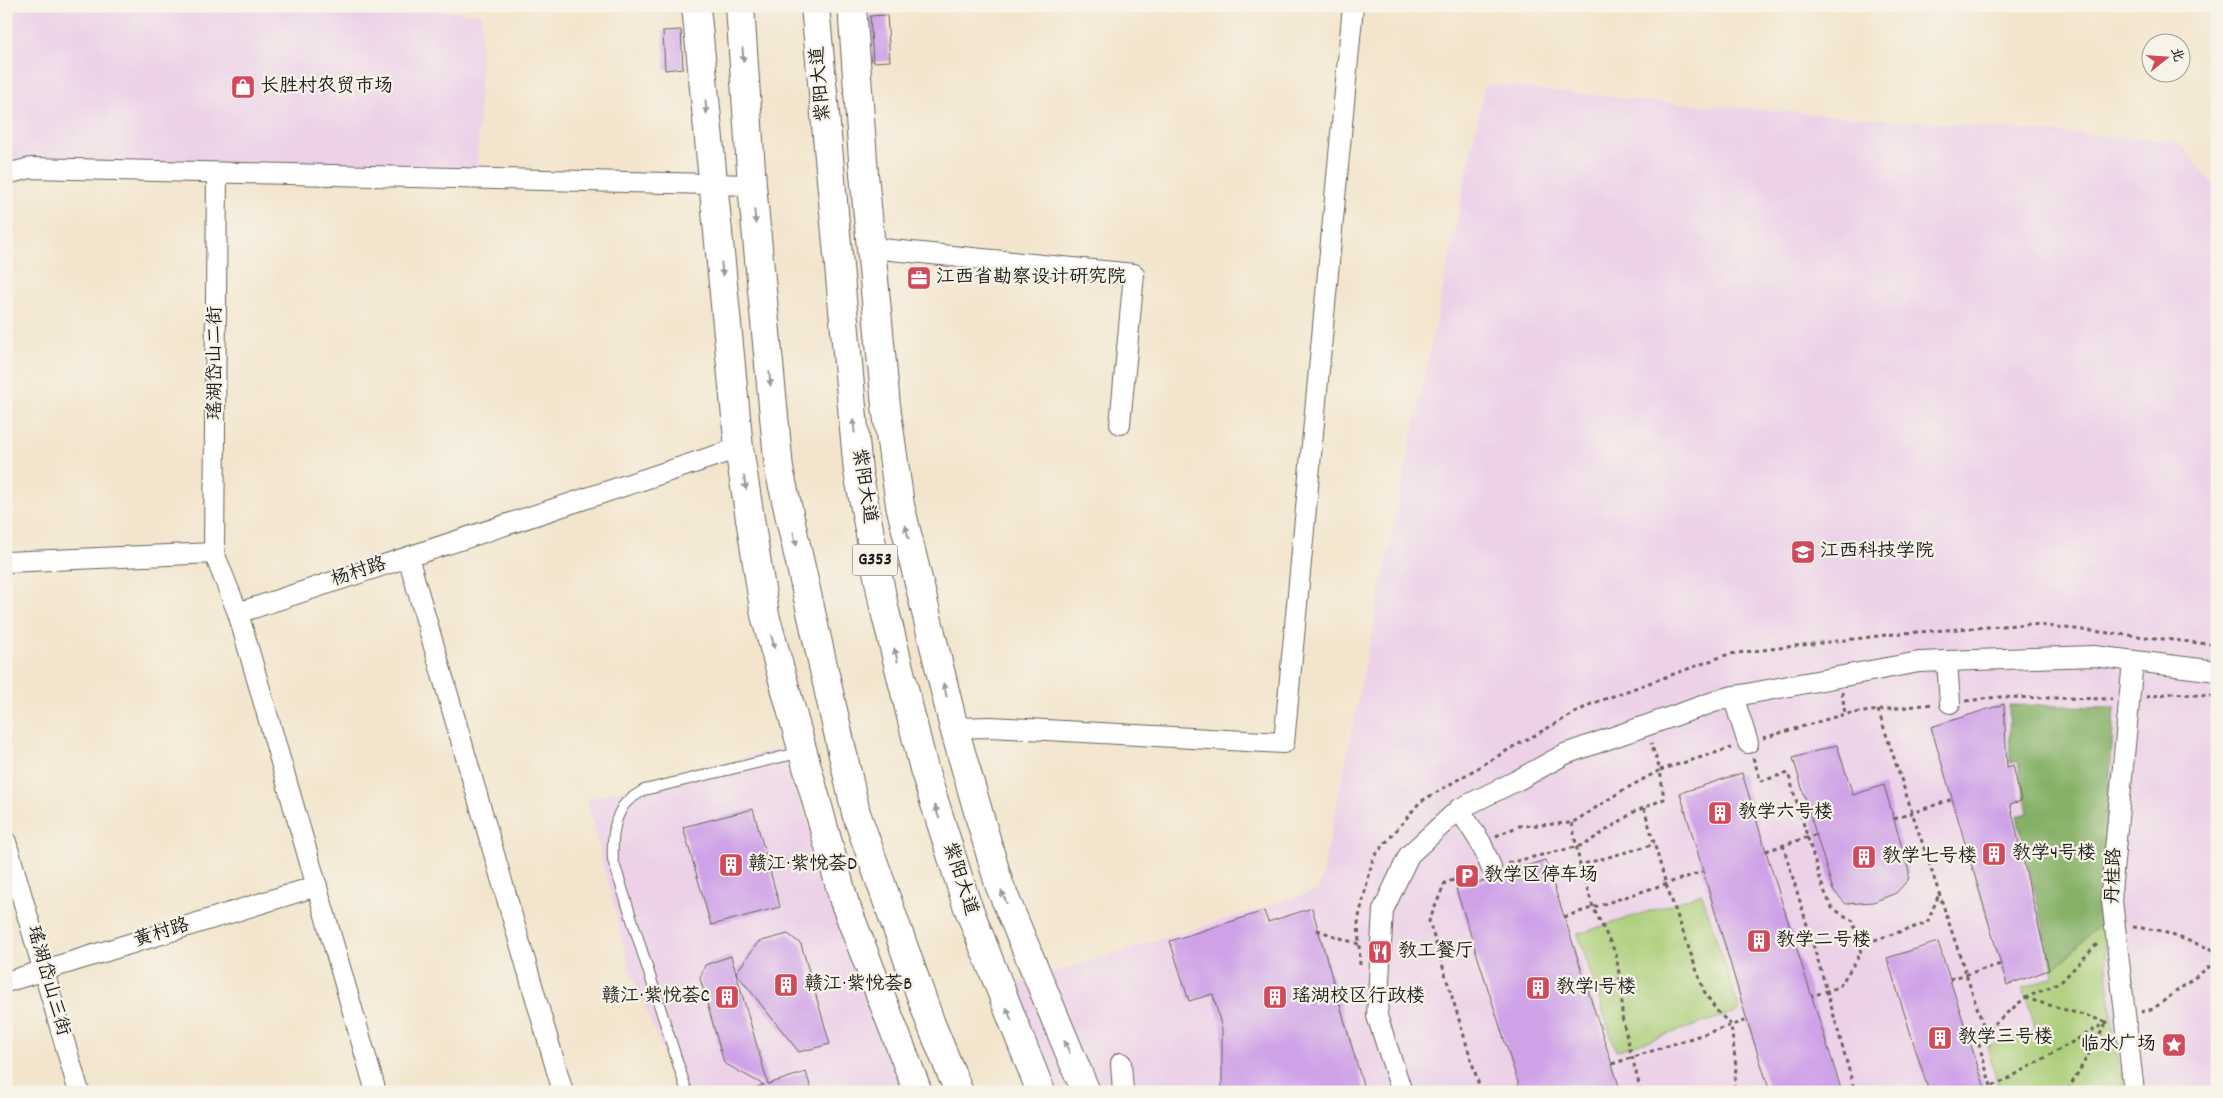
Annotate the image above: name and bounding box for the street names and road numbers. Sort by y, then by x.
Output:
street label: 紫阳大道 [805,45,839,123]
street label: 瑶湖岱山二街 [203,306,230,420]
street label: 紫阳大道 [844,446,882,526]
road number: G353 [852,544,898,576]
street label: 杨村路 [328,551,390,595]
street label: 紫阳大道 [934,839,984,919]
street label: 丹桂路 [2101,847,2129,905]
street label: 黄村路 [131,913,193,955]
street label: 瑶湖岱山三街 [18,922,76,1040]

